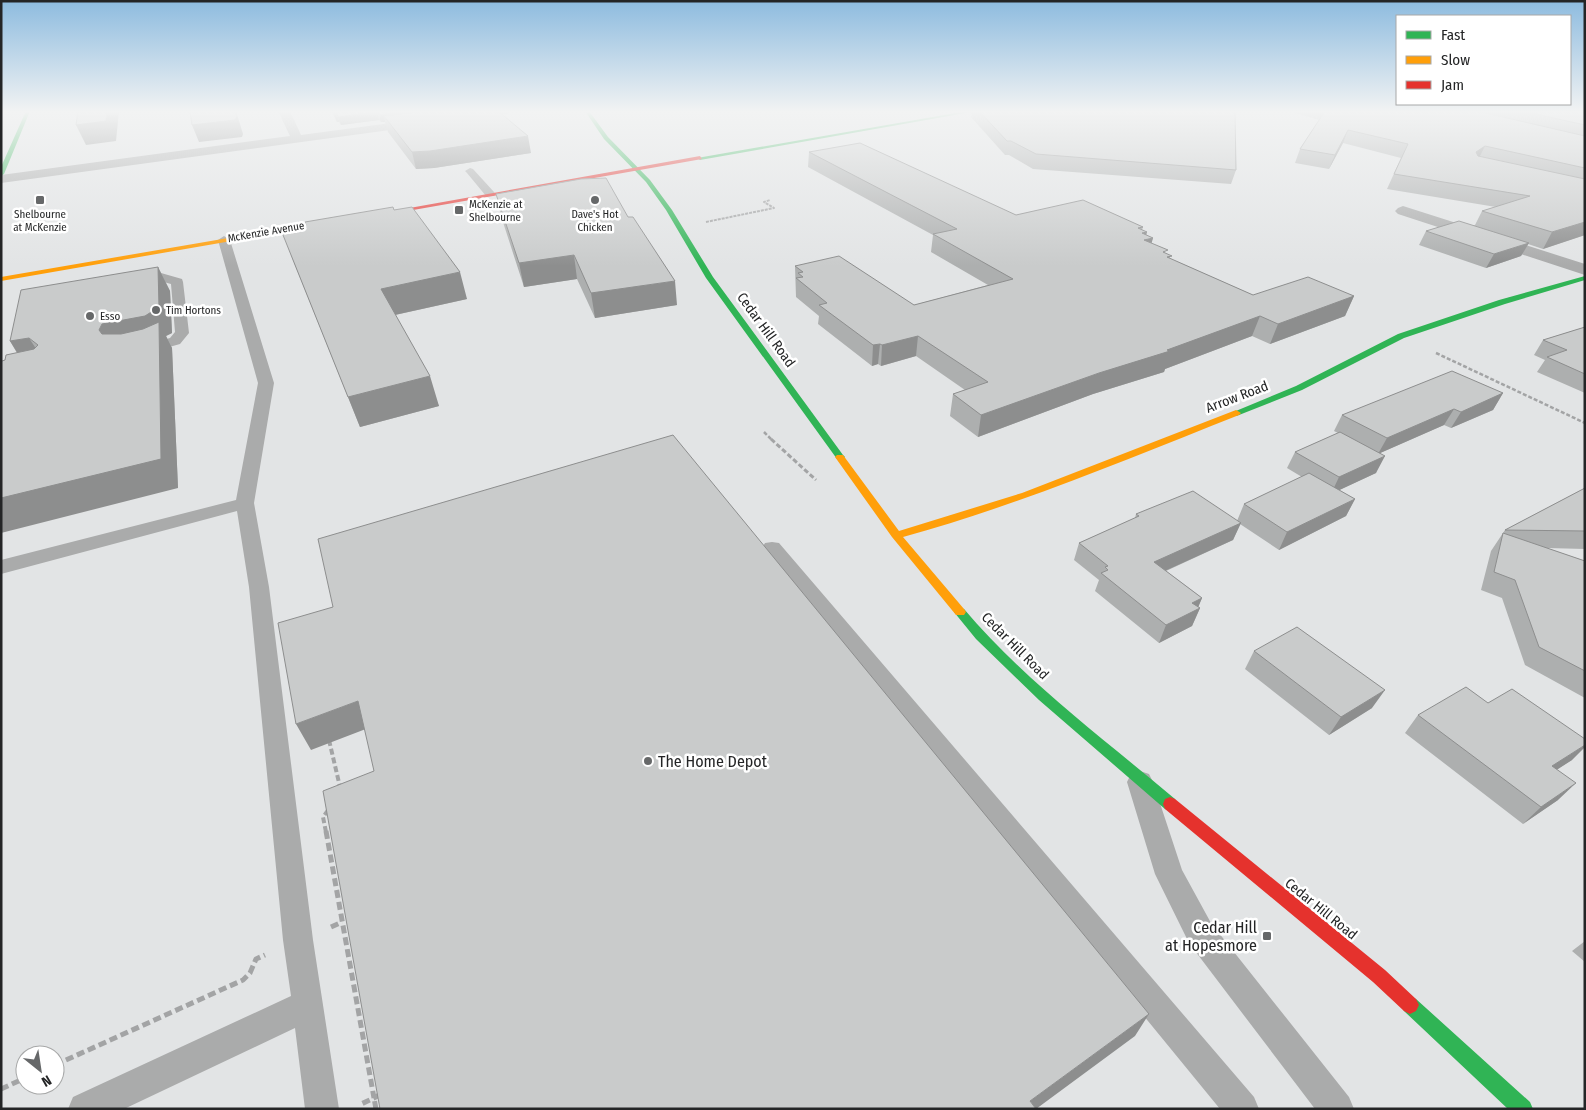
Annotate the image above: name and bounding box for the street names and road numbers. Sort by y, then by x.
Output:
street label: McKenzie Avenue [227,219,305,245]
street label: Cedar Hill Road [733,289,799,371]
street label: Arrow Road [1203,377,1271,417]
street label: Cedar Hill Road [978,609,1052,683]
street label: Cedar Hill Road [1281,875,1361,943]

